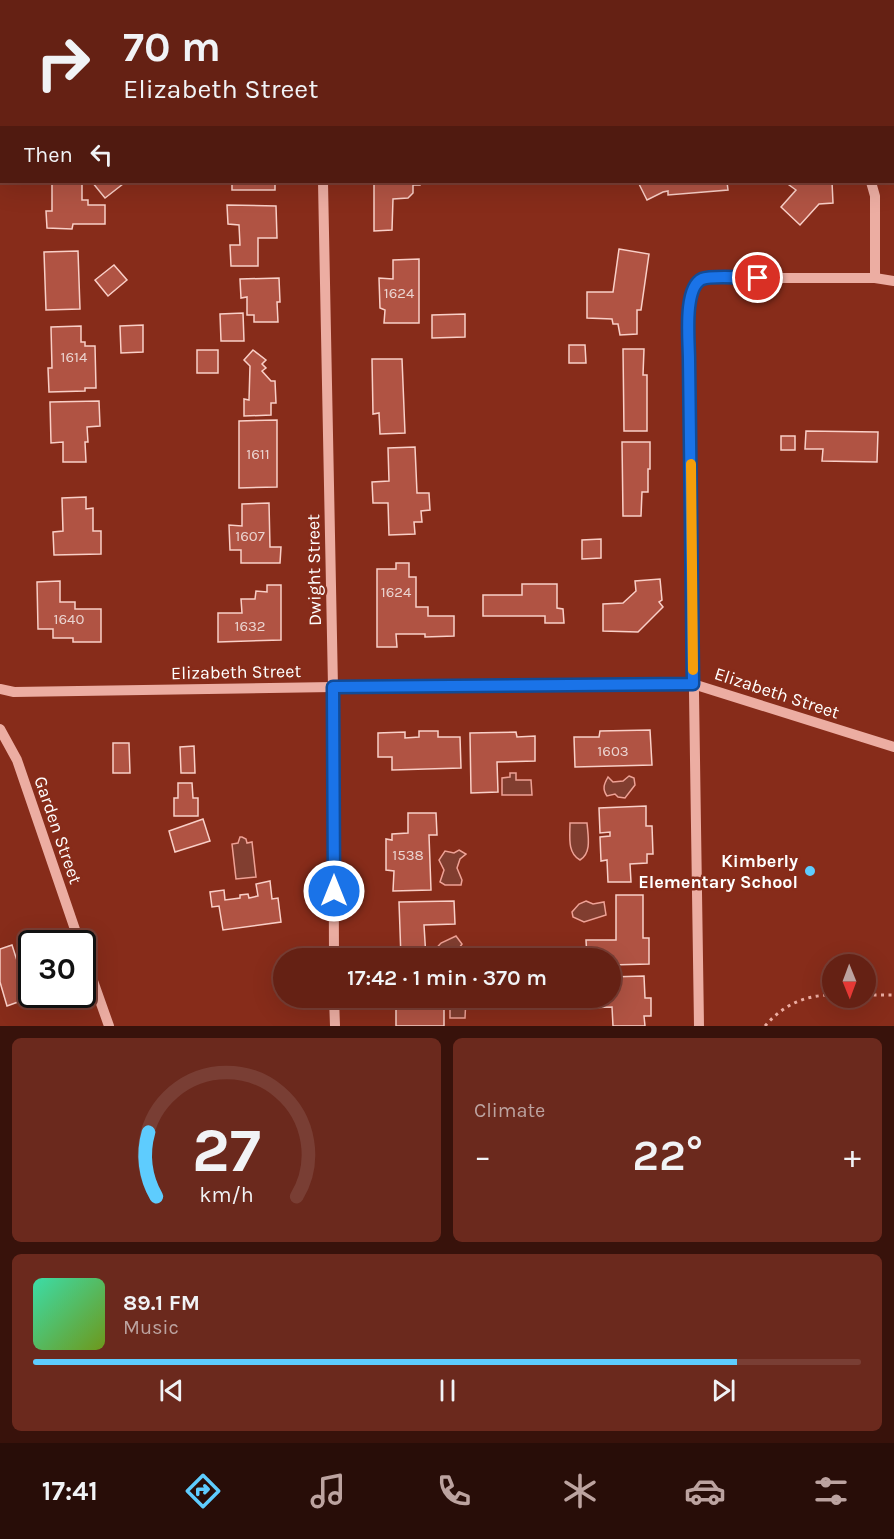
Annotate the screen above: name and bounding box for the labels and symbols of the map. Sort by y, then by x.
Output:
pin [732,252,783,303]
house number: 1624 [384,284,415,302]
house number: 1614 [61,348,88,366]
house number: 1611 [246,445,270,463]
street label: Dwight Street [302,514,326,626]
house number: 1607 [235,527,265,545]
house number: 1624 [381,583,412,601]
house number: 1640 [54,610,85,628]
house number: 1632 [234,617,266,635]
street label: Elizabeth Street [171,660,302,684]
street label: Elizabeth Street [712,662,843,724]
house number: 1603 [597,742,629,760]
street label: Garden Street [29,773,87,887]
house number: 1538 [392,846,424,864]
place label: Kimberly Elementary School [638,850,798,893]
position arrow [302,859,366,923]
marker: Kimberly Elementary School [803,864,817,878]
speed limit sign: 30 [18,930,96,1008]
north arrow [822,954,876,1008]

